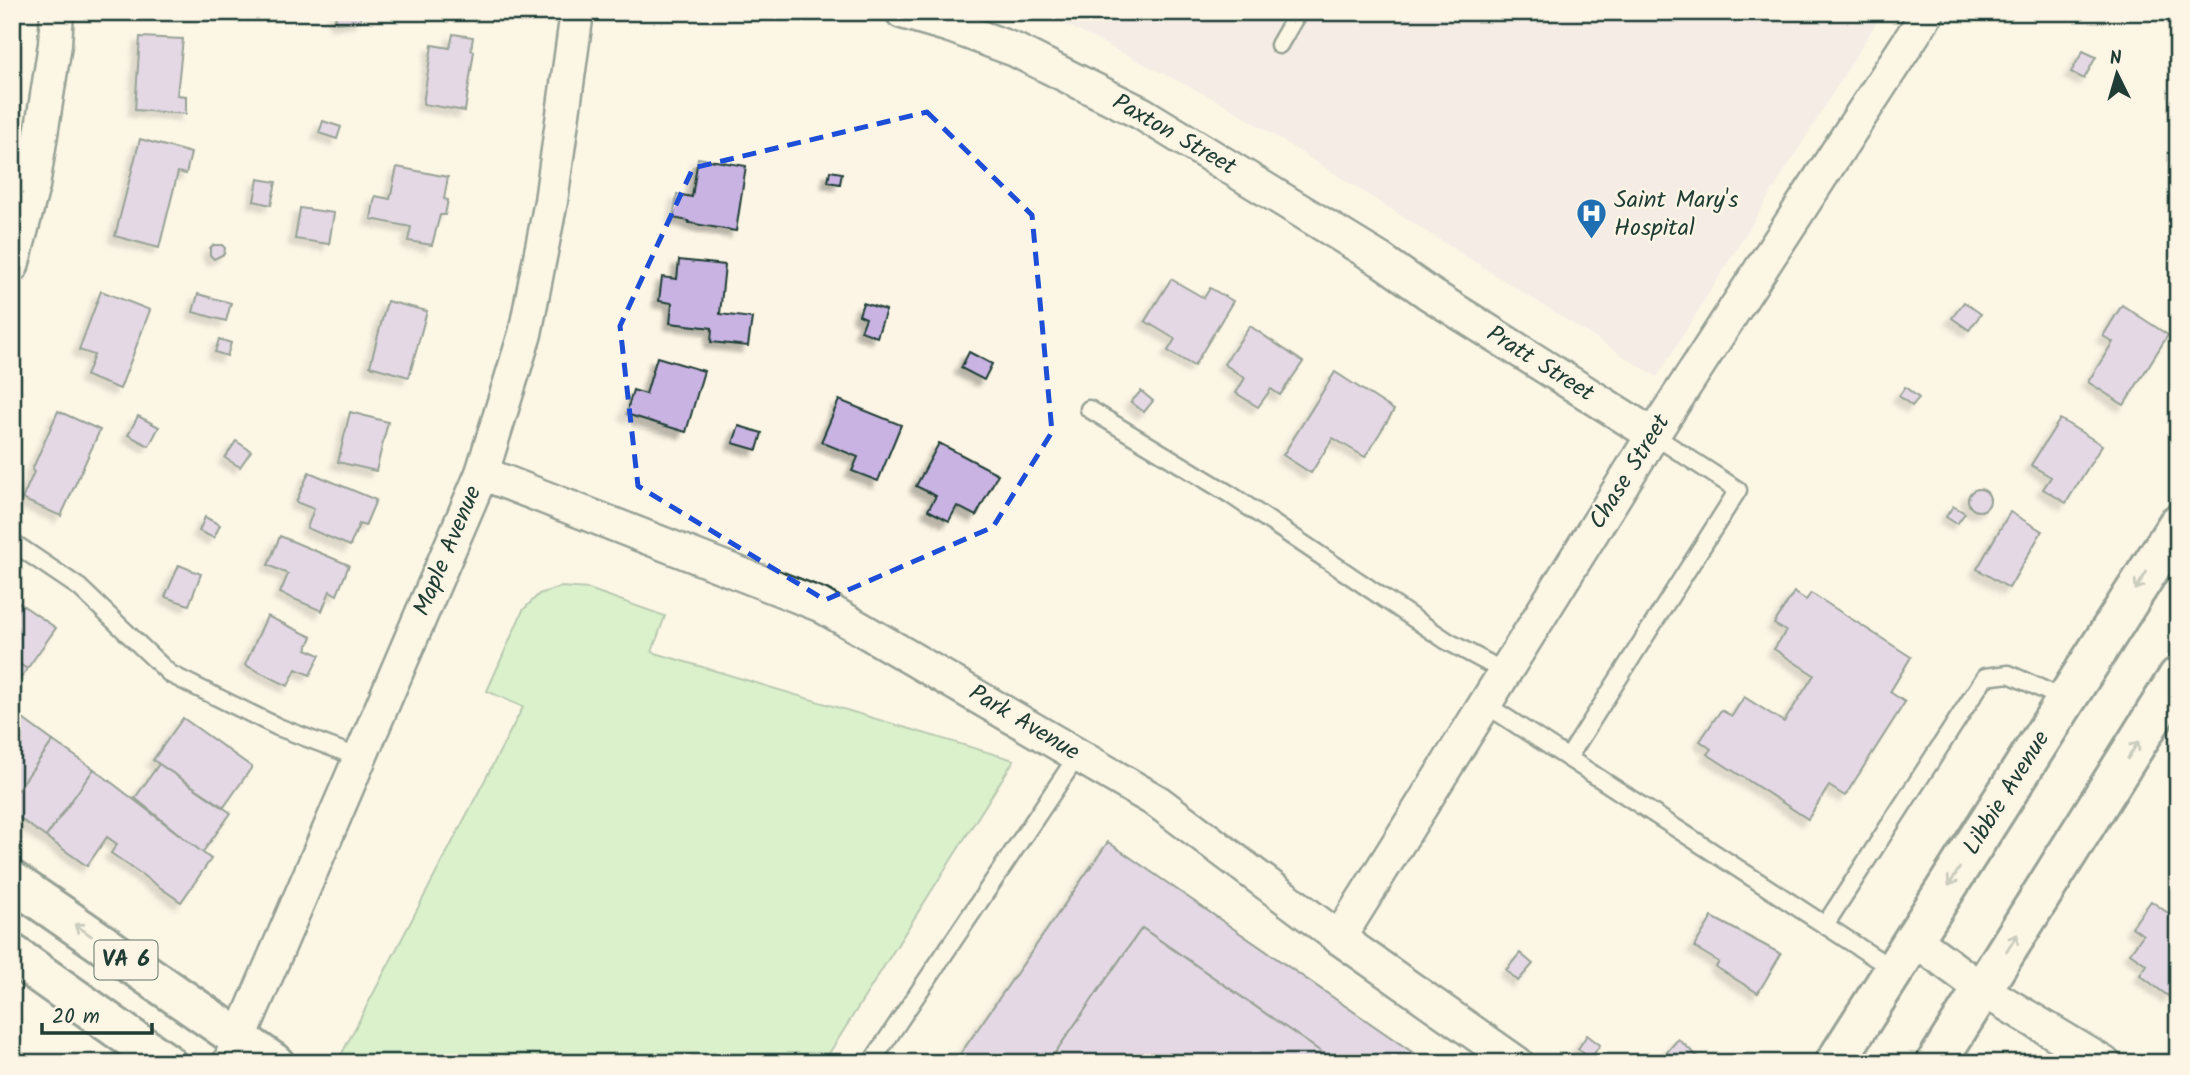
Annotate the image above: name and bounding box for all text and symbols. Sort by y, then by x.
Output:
north arrow [2082,38,2152,108]
text: N [2108,44,2123,75]
street label: Paxton Street [1105,84,1244,187]
place label: Saint Mary's Hospital [1614,181,1739,248]
hospital icon: Saint Mary's Hospital [1574,197,1608,241]
street label: Pratt Street [1478,315,1602,413]
street label: Chase Street [1579,406,1681,537]
street label: Maple Avenue [403,479,493,622]
one-way arrow [2134,571,2148,591]
street label: Park Avenue [961,674,1087,772]
street label: Libbie Avenue [1953,723,2061,863]
one-way arrow [2125,741,2140,760]
one-way arrow [1946,866,1960,886]
one-way arrow [74,923,93,937]
one-way arrow [2006,934,2020,954]
road number: VA 6 [94,940,158,979]
scale bar [42,991,152,1035]
text: 20 m [52,1001,100,1034]

